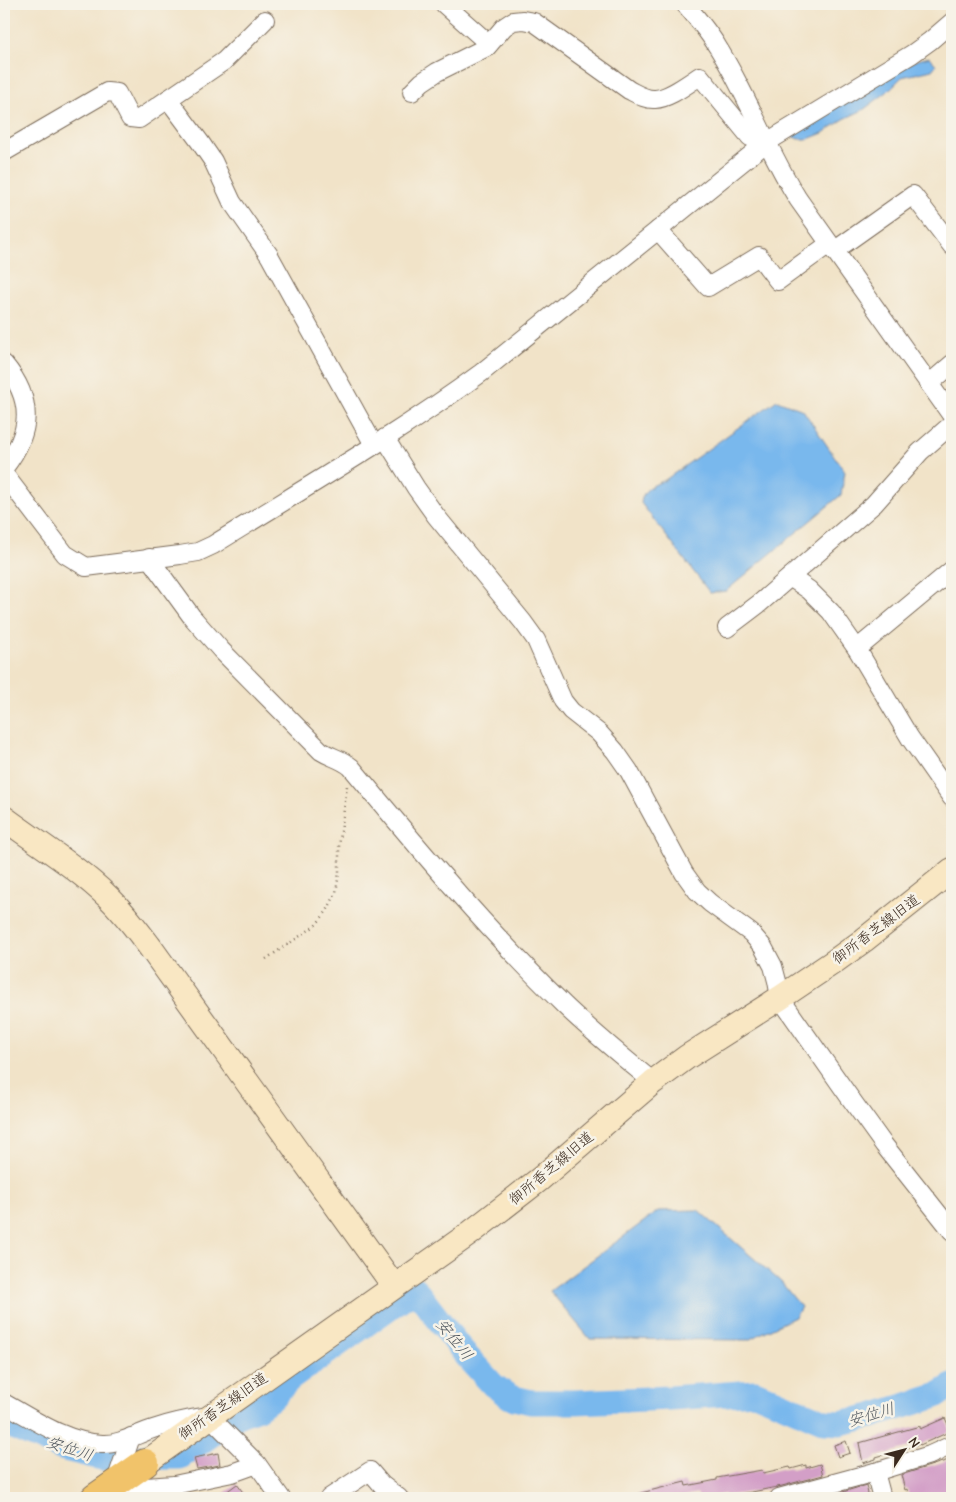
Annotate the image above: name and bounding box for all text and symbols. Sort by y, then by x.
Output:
street label: 御所香芝線旧道 [829,890,923,968]
street label: 御所香芝線旧道 [505,1127,597,1209]
water label: 安位川 [432,1315,476,1364]
street label: 御所香芝線旧道 [175,1369,271,1443]
water label: 安位川 [846,1400,897,1430]
north arrow [878,1424,928,1474]
water label: 安位川 [44,1433,95,1465]
text: N [905,1434,924,1451]

